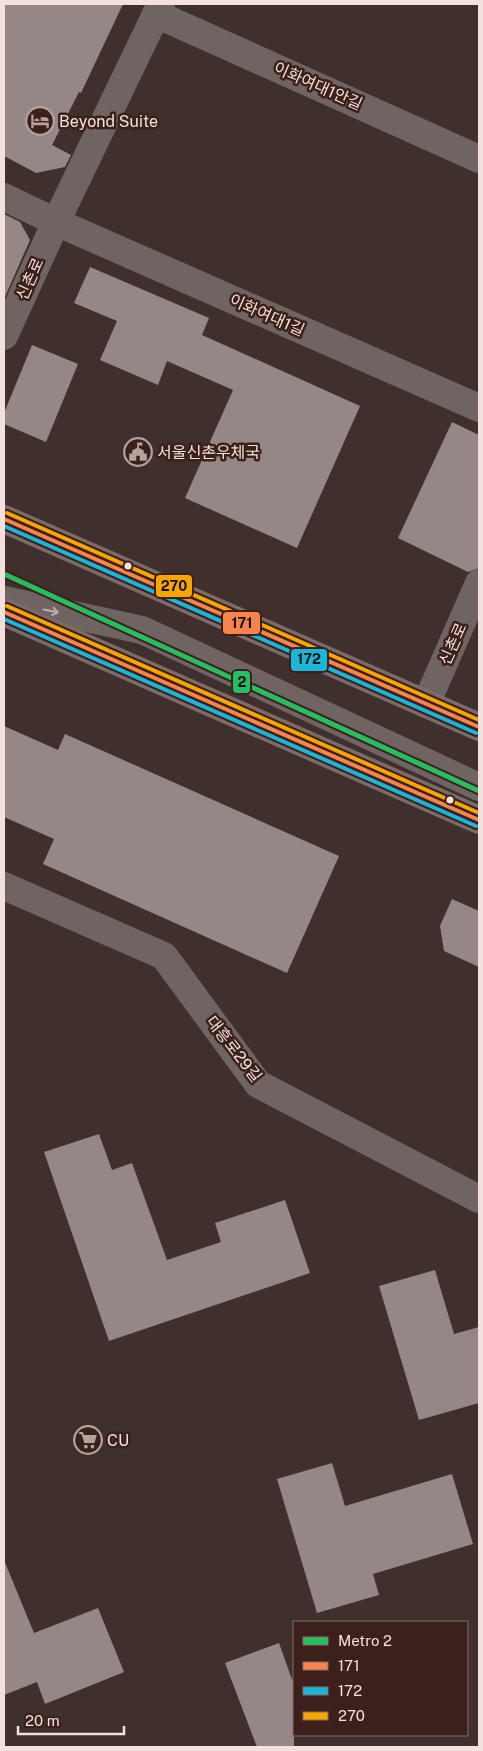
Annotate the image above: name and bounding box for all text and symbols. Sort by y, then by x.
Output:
street label: 이화여대1안길 [271,58,365,114]
hotel icon: Beyond Suite [25,106,55,136]
place label: Beyond Suite [59,112,158,131]
street label: 신촌로 [12,255,48,303]
street label: 이화여대1길 [227,290,307,340]
public building icon: 서울신촌우체국 [123,437,153,467]
place label: 서울신촌우체국 [157,443,260,462]
unlabelled marker [123,561,133,571]
line badge: 270 [155,574,193,598]
text: 270 [161,578,187,594]
one-way arrow [43,606,59,616]
line badge: 171 [222,611,261,635]
text: 171 [232,615,252,631]
street label: 신촌로 [435,620,471,668]
line badge: 172 [290,648,328,672]
text: 172 [297,651,321,667]
line badge: 2 [232,670,251,694]
text: 2 [238,674,247,690]
unlabelled marker [445,795,455,805]
street label: 대흥로29길 [202,1012,266,1086]
supermarket icon: CU [73,1425,103,1455]
place label: CU [107,1431,129,1450]
legend [293,1621,468,1736]
text: Metro 2 [338,1632,392,1649]
text: 171 [338,1657,360,1674]
text: 172 [338,1682,362,1699]
scale bar [18,1704,124,1736]
text: 270 [338,1707,365,1724]
text: 20 m [25,1712,60,1729]

